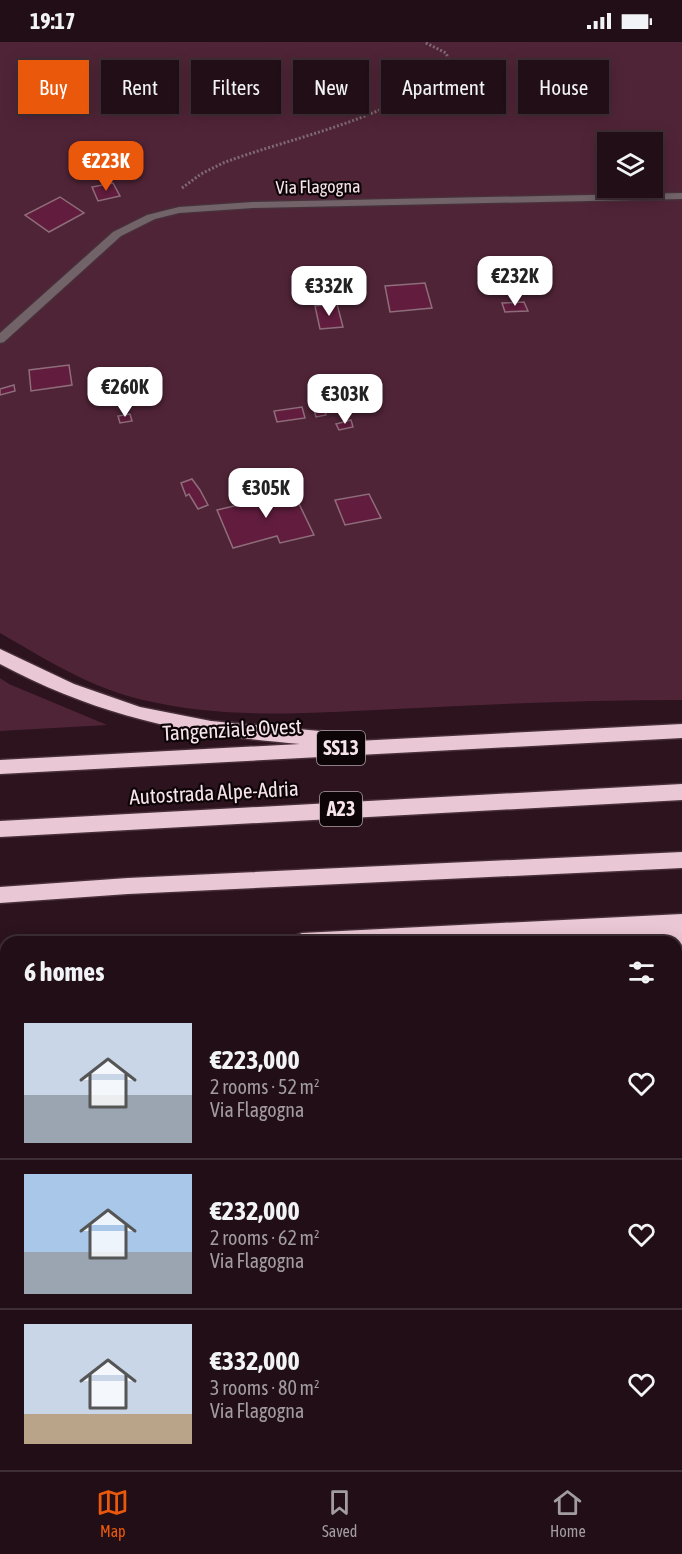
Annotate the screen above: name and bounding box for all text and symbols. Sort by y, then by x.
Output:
text: 19:17 [30,8,75,34]
chip: Buy [18,60,89,114]
chip: Rent [101,60,179,114]
chip: Filters [191,60,281,114]
chip: New [293,60,369,114]
chip: Apartment [381,60,506,114]
chip: House [518,60,609,114]
map controls [597,132,663,198]
button: layers [597,132,663,198]
pin: €223K [64,141,148,192]
text: €223K [83,149,130,172]
street label: Via Flagogna [275,175,361,198]
pin: €232K [473,256,557,307]
text: €232K [492,264,539,287]
pin: €332K [287,266,371,317]
text: €332K [306,274,353,297]
pin: €260K [83,367,167,418]
pin: €303K [303,374,387,425]
text: €260K [102,375,149,398]
text: €303K [322,382,369,405]
pin: €305K [224,468,308,519]
text: €305K [243,476,290,499]
street label: Tangenziale Ovest [162,713,302,745]
road number: SS13 [317,731,365,765]
street label: Autostrada Alpe-Adria [129,776,299,808]
road number: A23 [320,792,362,826]
icon: filters [625,956,658,989]
text: 6 homes [24,957,104,987]
text: €223,000 [210,1045,300,1075]
icon: home [72,1047,144,1119]
icon: heart [625,1067,658,1100]
text: 2 rooms · 52 m² [210,1075,320,1098]
text: Via Flagogna [210,1098,304,1121]
text: €232,000 [210,1196,300,1226]
icon: home [72,1198,144,1270]
icon: heart [625,1218,658,1251]
text: 2 rooms · 62 m² [210,1226,320,1249]
text: Via Flagogna [210,1249,304,1272]
text: €332,000 [210,1346,300,1376]
icon: home [72,1348,144,1420]
icon: heart [625,1368,658,1401]
text: 3 rooms · 80 m² [210,1376,320,1399]
text: Via Flagogna [210,1399,304,1422]
tab: Map [96,1486,129,1540]
tab: Saved [322,1486,357,1540]
tab: Home [550,1486,586,1540]

